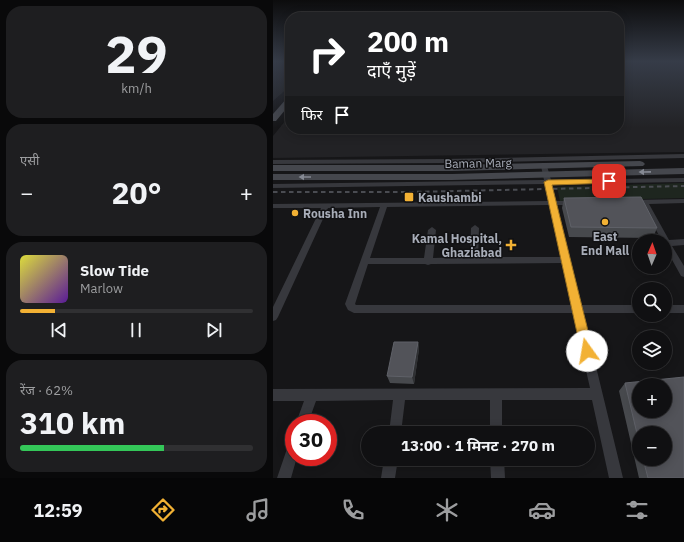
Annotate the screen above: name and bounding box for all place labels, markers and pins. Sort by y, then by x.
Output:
pin [592,164,626,198]
place label: Kaushambi [418,190,482,205]
marker: Kaushambi [403,191,415,203]
place label: Rousha Inn [303,206,367,221]
marker: Rousha Inn [290,208,300,218]
marker: East End Mall [600,217,610,227]
place label: East End Mall [581,229,630,258]
place label: Kamal Hospital, Ghaziabad [412,231,502,260]
marker: Kamal Hospital, Ghaziabad [505,239,517,251]

